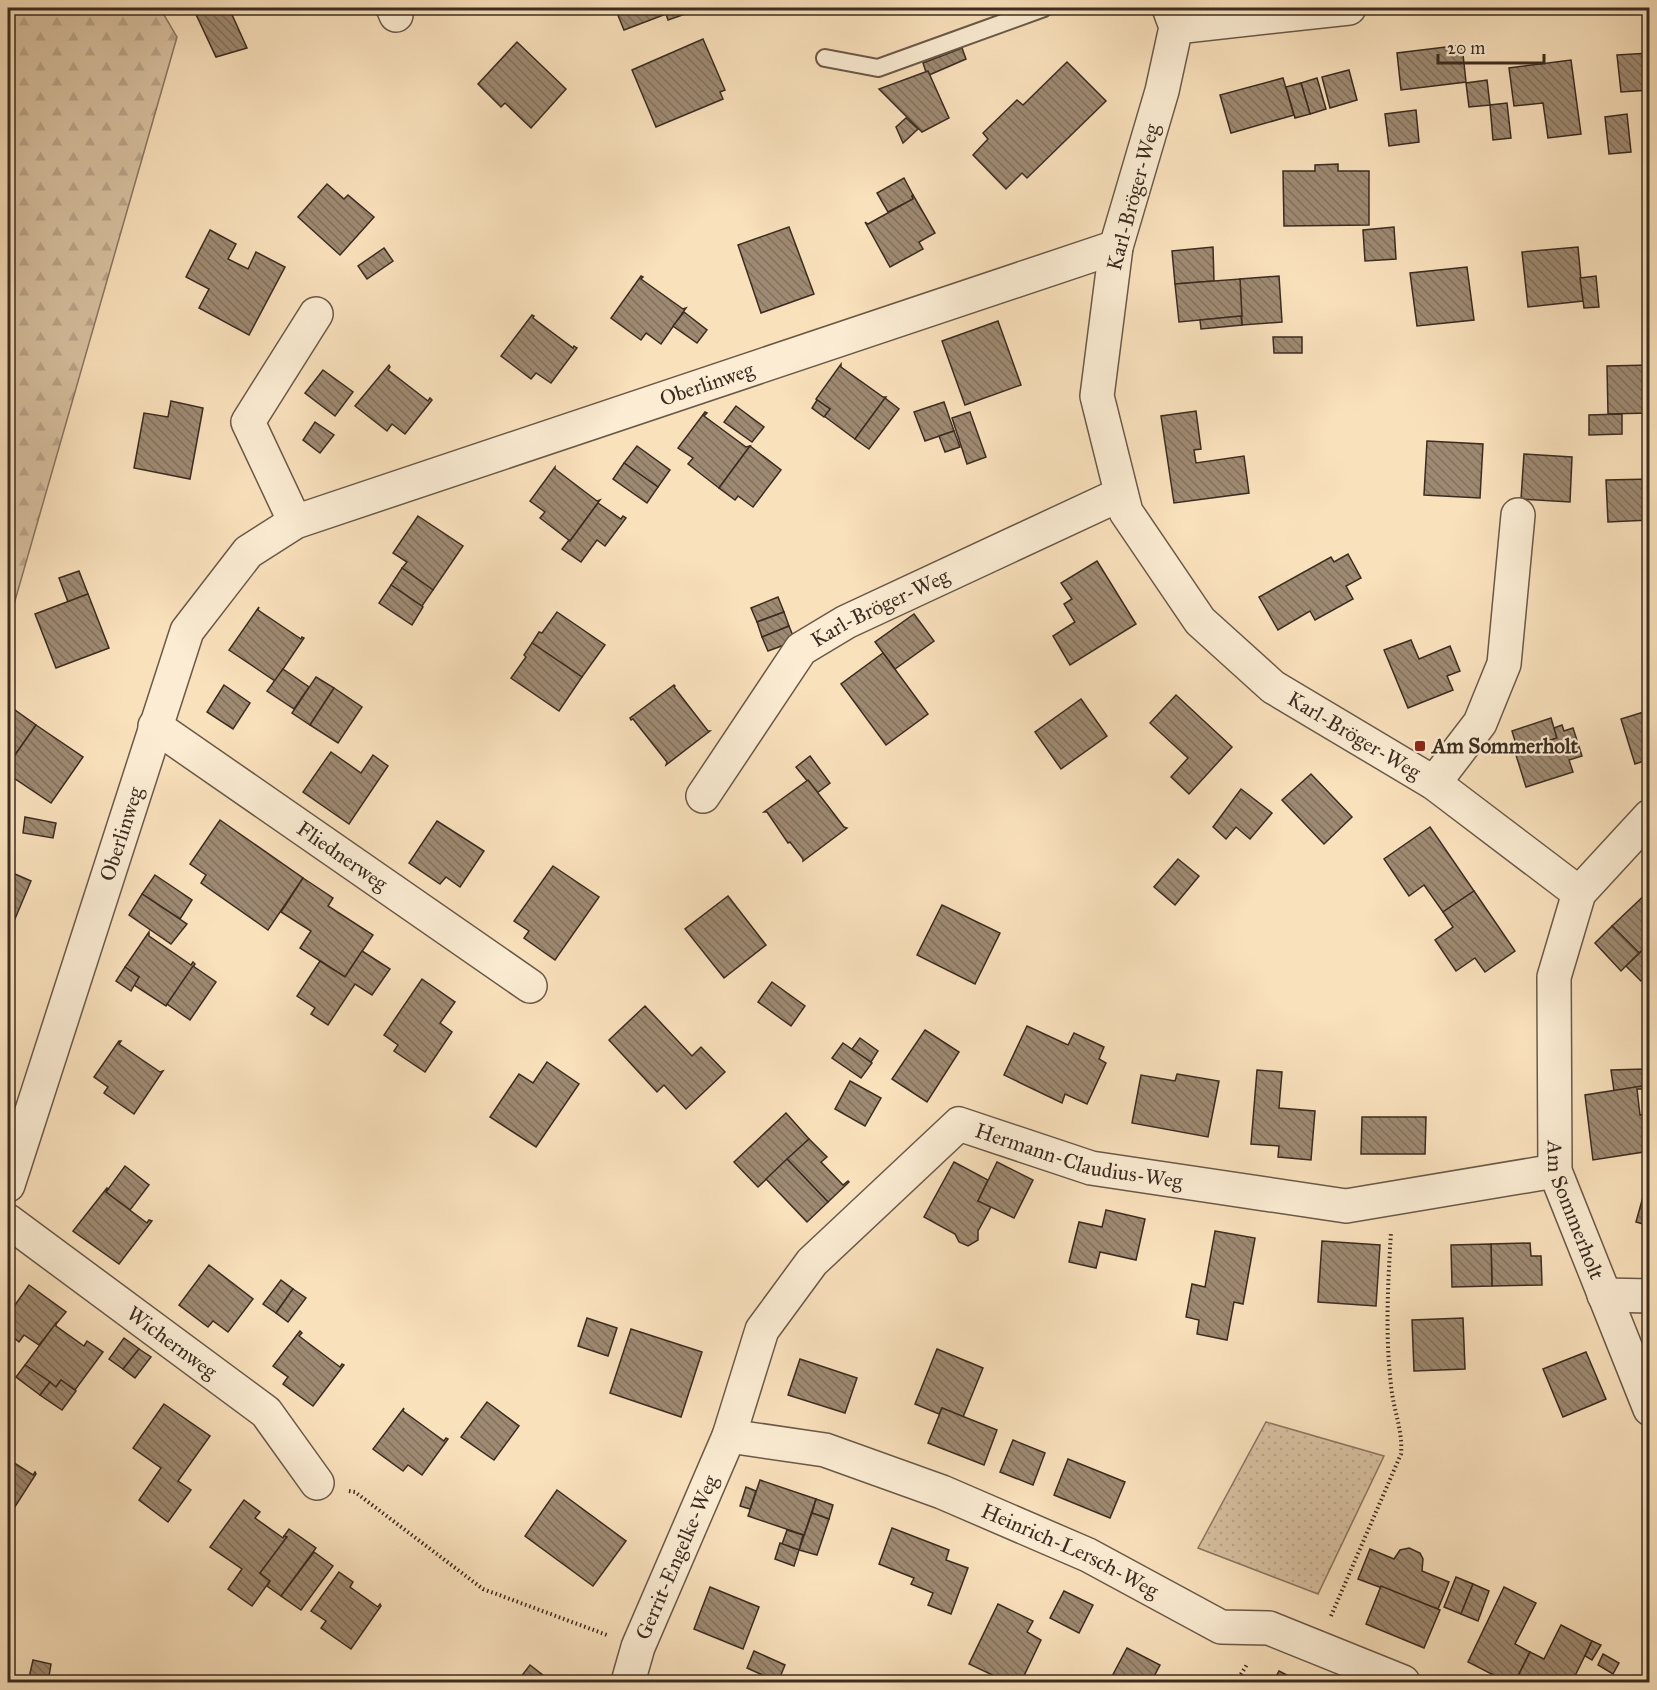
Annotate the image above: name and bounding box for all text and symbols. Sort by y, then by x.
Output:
scale bar [1438,27,1544,65]
text: 20 m [1447,37,1485,59]
street label: Karl-Bröger-Weg [1101,121,1165,273]
street label: Oberlinweg [656,356,757,412]
street label: Karl-Bröger-Weg [806,563,953,653]
street label: Karl-Bröger-Weg [1283,686,1426,785]
place label: Am Sommerholt [1430,733,1579,759]
marker: Am Sommerholt [1413,739,1427,753]
street label: Oberlinweg [94,783,149,884]
street label: Fliednerweg [292,815,393,897]
street label: Hermann-Claudius-Weg [972,1117,1185,1195]
street label: Am Sommerholt [1542,1139,1610,1284]
street label: Wichernweg [122,1300,222,1384]
street label: Gerrit-Engelke-Weg [630,1471,724,1644]
street label: Heinrich-Lersch-Weg [977,1498,1163,1604]

